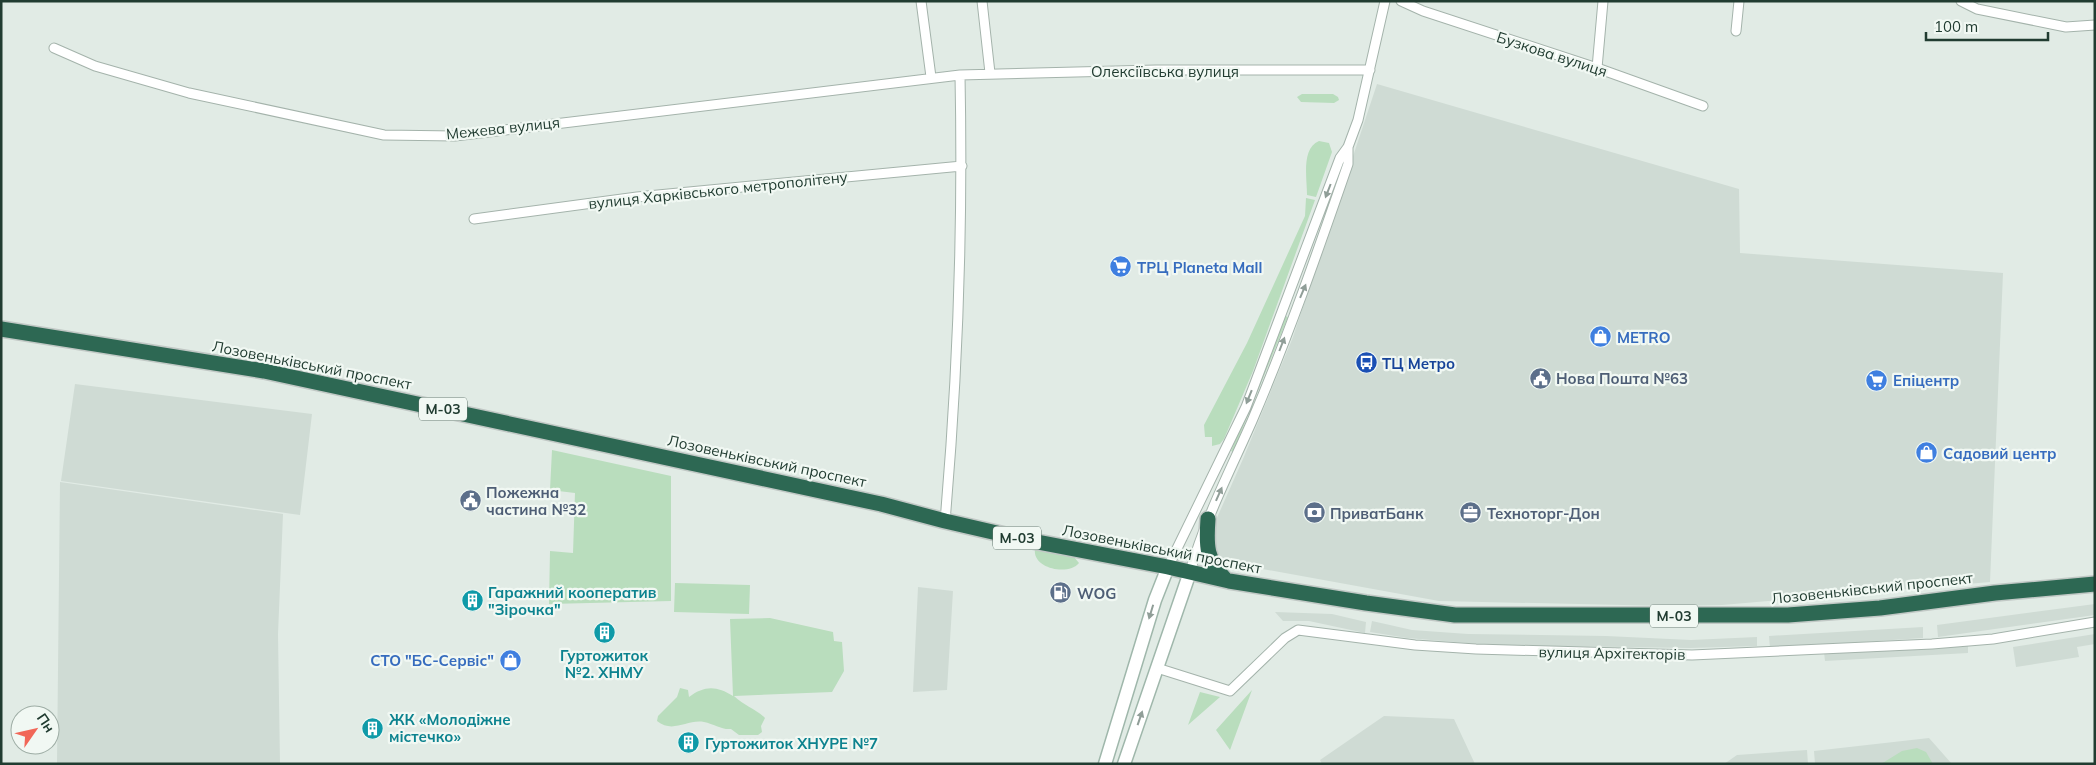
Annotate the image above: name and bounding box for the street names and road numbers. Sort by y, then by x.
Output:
street label: Бузкова вулиця [1494,27,1610,81]
street label: Олексіївська вулиця [1091,62,1239,81]
street label: Межева вулиця [445,113,561,143]
street label: вулиця Харківського метрополітену [587,167,849,213]
street label: Лозовеньківський проспект [211,336,413,394]
road number: М-03 [419,398,467,420]
street label: Лозовеньківський проспект [666,431,868,491]
street label: Лозовеньківський проспект [1061,520,1263,578]
road number: М-03 [993,526,1041,550]
street label: Лозовеньківський проспект [1770,568,1974,608]
road number: М-03 [1650,604,1698,628]
street label: вулиця Архітекторів [1538,642,1686,664]

